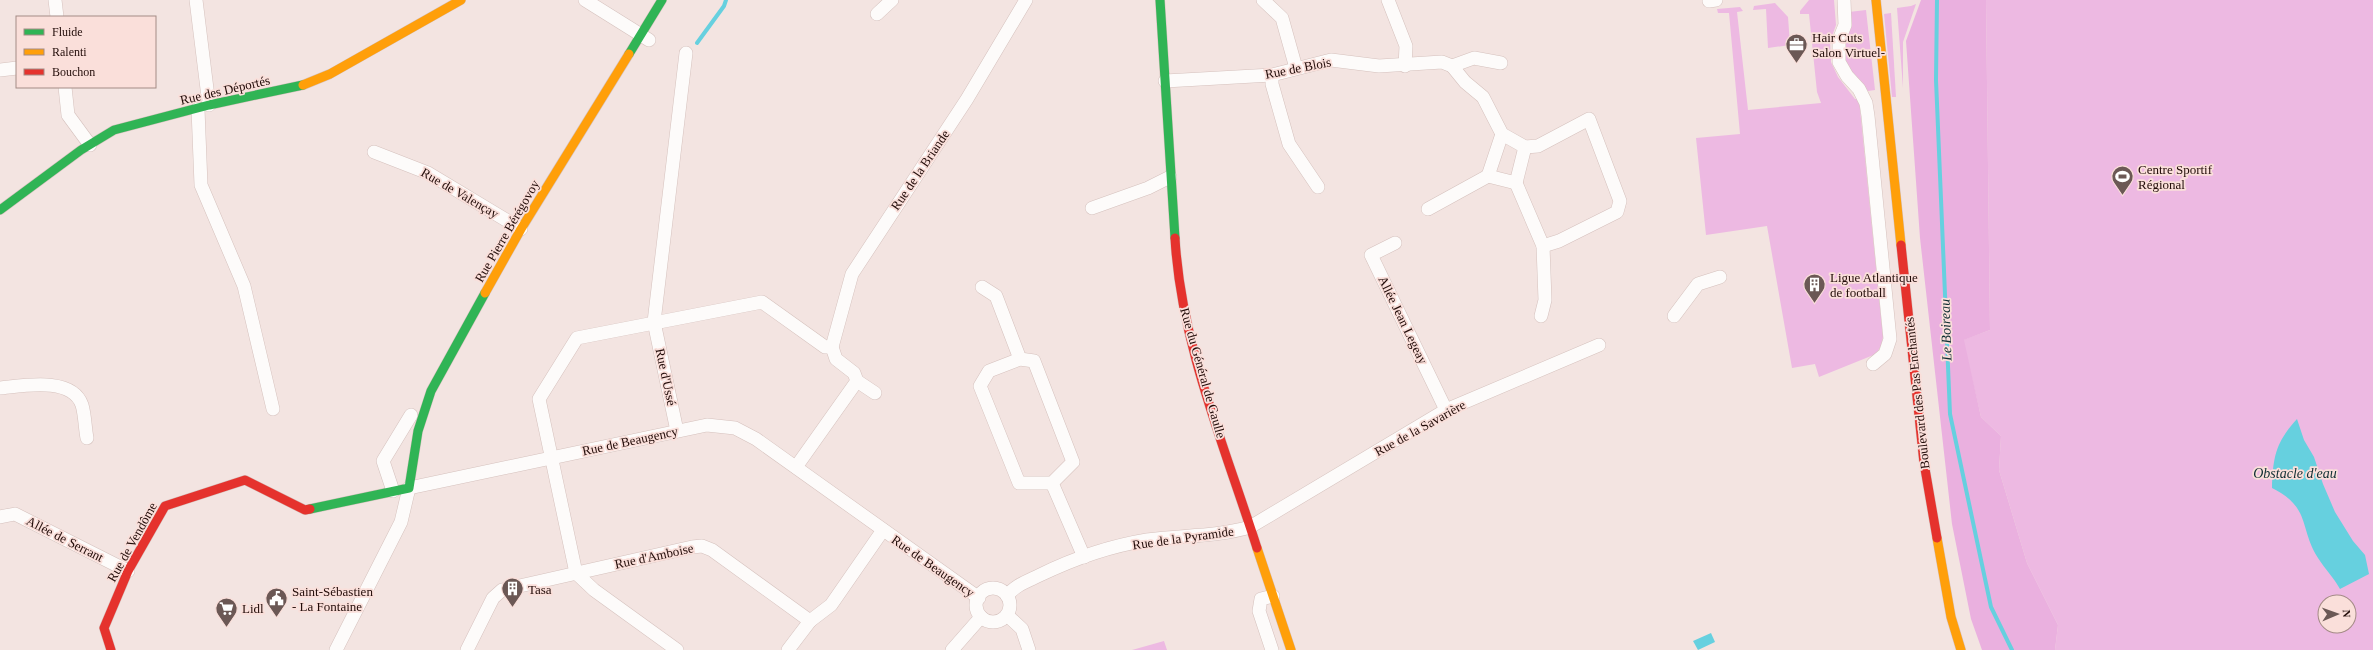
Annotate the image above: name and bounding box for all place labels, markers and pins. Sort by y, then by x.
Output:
place label: Hair Cuts Salon Virtuel- [1812,30,1885,60]
office icon: Hair Cuts Salon Virtuel- [1783,31,1809,64]
place label: Centre Sportif Régional [2138,162,2213,192]
sports icon: Centre Sportif Régional [2110,163,2136,196]
place label: Ligue Atlantique de football [1830,270,1918,300]
building icon: Ligue Atlantique de football [1802,271,1828,304]
building icon: Tasa [499,576,525,609]
place label: Tasa [528,582,552,597]
place label: Saint-Sébastien - La Fontaine [292,584,373,614]
public building icon: Saint-Sébastien - La Fontaine [264,585,290,618]
supermarket icon: Lidl [213,595,239,628]
place label: Lidl [242,601,264,616]

